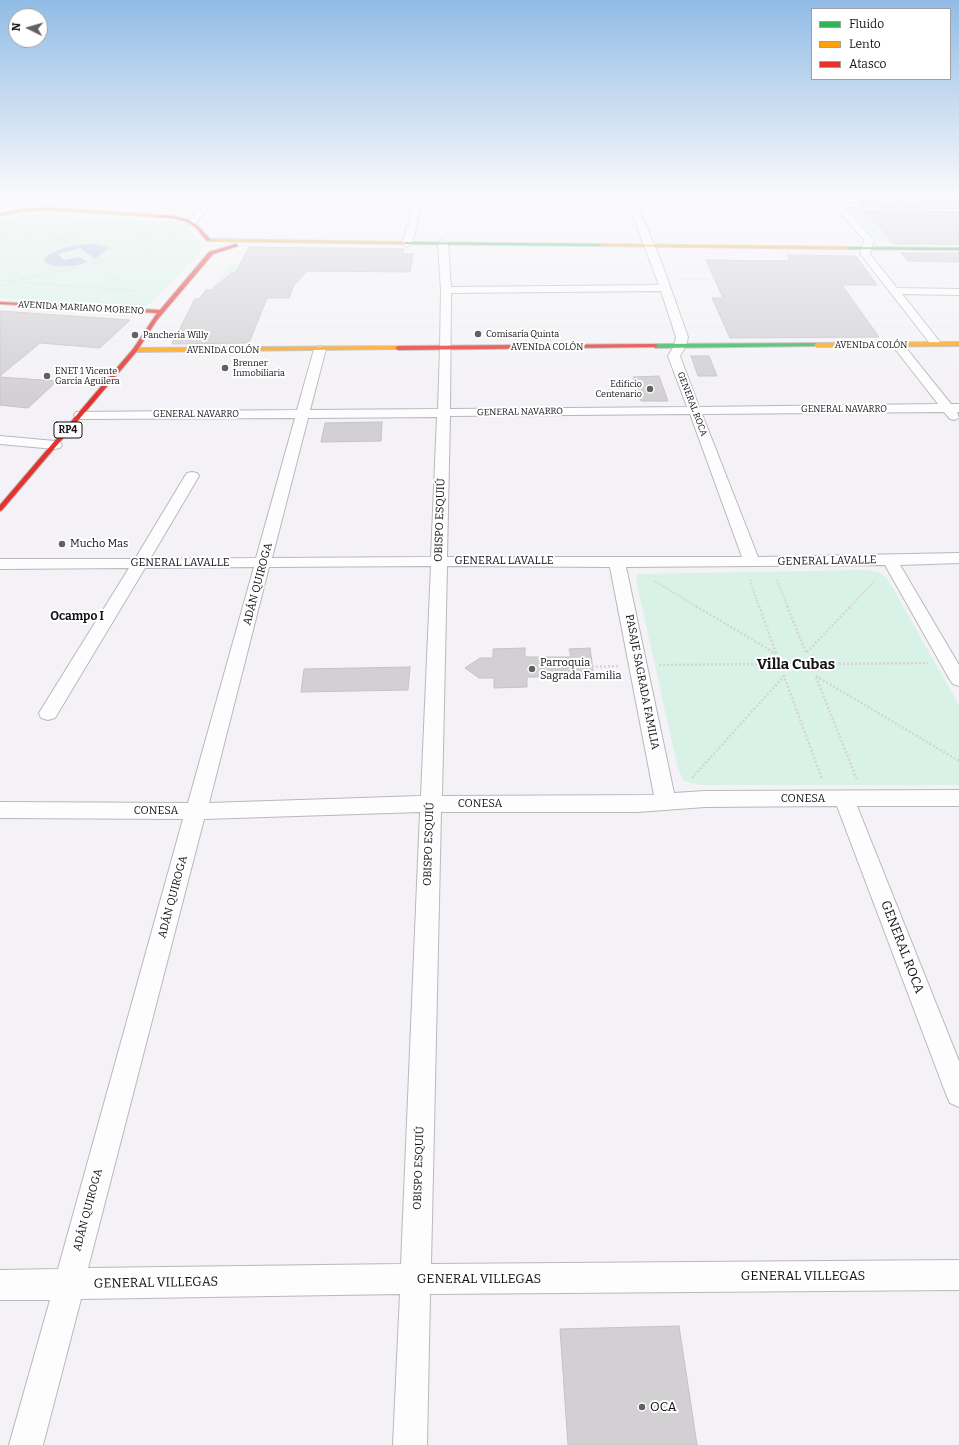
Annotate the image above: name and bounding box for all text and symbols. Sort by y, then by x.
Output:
north arrow [8,8,48,48]
legend [811,8,951,80]
text: Fluido [849,17,884,31]
text: N [10,22,23,32]
text: Lento [849,37,881,51]
text: Atasco [849,57,887,71]
street label: AVENIDA MARIANO MORENO [18,299,144,317]
marker: Comisaría Quinta [473,329,483,339]
place label: Comisaría Quinta [486,329,559,339]
marker: Pancheria Willy [130,330,140,340]
place label: Pancheria Willy [143,330,208,340]
street label: AVENIDA COLÓN [835,340,907,350]
street label: AVENIDA COLÓN [511,342,583,352]
street label: AVENIDA COLÓN [187,345,259,355]
place label: Brenner Inmobiliaria [233,358,285,379]
marker: Brenner Inmobiliaria [220,363,230,373]
place label: ENET 1 Vicente García Aguilera [55,366,120,387]
street label: GENERAL ROCA [675,370,709,438]
marker: ENET 1 Vicente García Aguilera [42,371,52,381]
place label: Edificio Centenario [595,379,642,400]
marker: Edificio Centenario [645,384,655,394]
street label: GENERAL NAVARRO [801,404,887,414]
street label: GENERAL NAVARRO [477,406,563,418]
street label: GENERAL NAVARRO [153,409,239,419]
road number: RP4 [54,422,82,438]
street label: OBISPO ESQUIÚ [432,478,448,562]
place label: Mucho Mas [70,537,128,551]
marker: Mucho Mas [57,539,67,549]
street label: ADÁN QUIROGA [241,541,275,627]
street label: GENERAL LAVALLE [454,554,554,568]
street label: GENERAL LAVALLE [777,554,877,568]
street label: GENERAL LAVALLE [130,556,230,570]
district label: Ocampo I [50,610,104,624]
street label: PASAJE SAGRADA FAMILIA [622,613,662,751]
place label: Parroquia Sagrada Familia [540,656,621,682]
district label: Villa Cubas [757,656,835,674]
marker: Parroquia Sagrada Familia [527,664,537,674]
street label: CONESA [781,792,825,806]
street label: CONESA [458,797,502,811]
street label: OBISPO ESQUIÚ [421,802,437,886]
street label: CONESA [134,804,178,818]
street label: ADÁN QUIROGA [156,854,190,940]
street label: GENERAL ROCA [877,898,927,996]
street label: OBISPO ESQUIÚ [411,1126,427,1210]
street label: ADÁN QUIROGA [71,1167,105,1253]
street label: GENERAL VILLEGAS [741,1268,865,1284]
street label: GENERAL VILLEGAS [417,1271,541,1287]
street label: GENERAL VILLEGAS [94,1274,218,1292]
place label: OCA [650,1399,677,1415]
marker: OCA [637,1402,647,1412]

